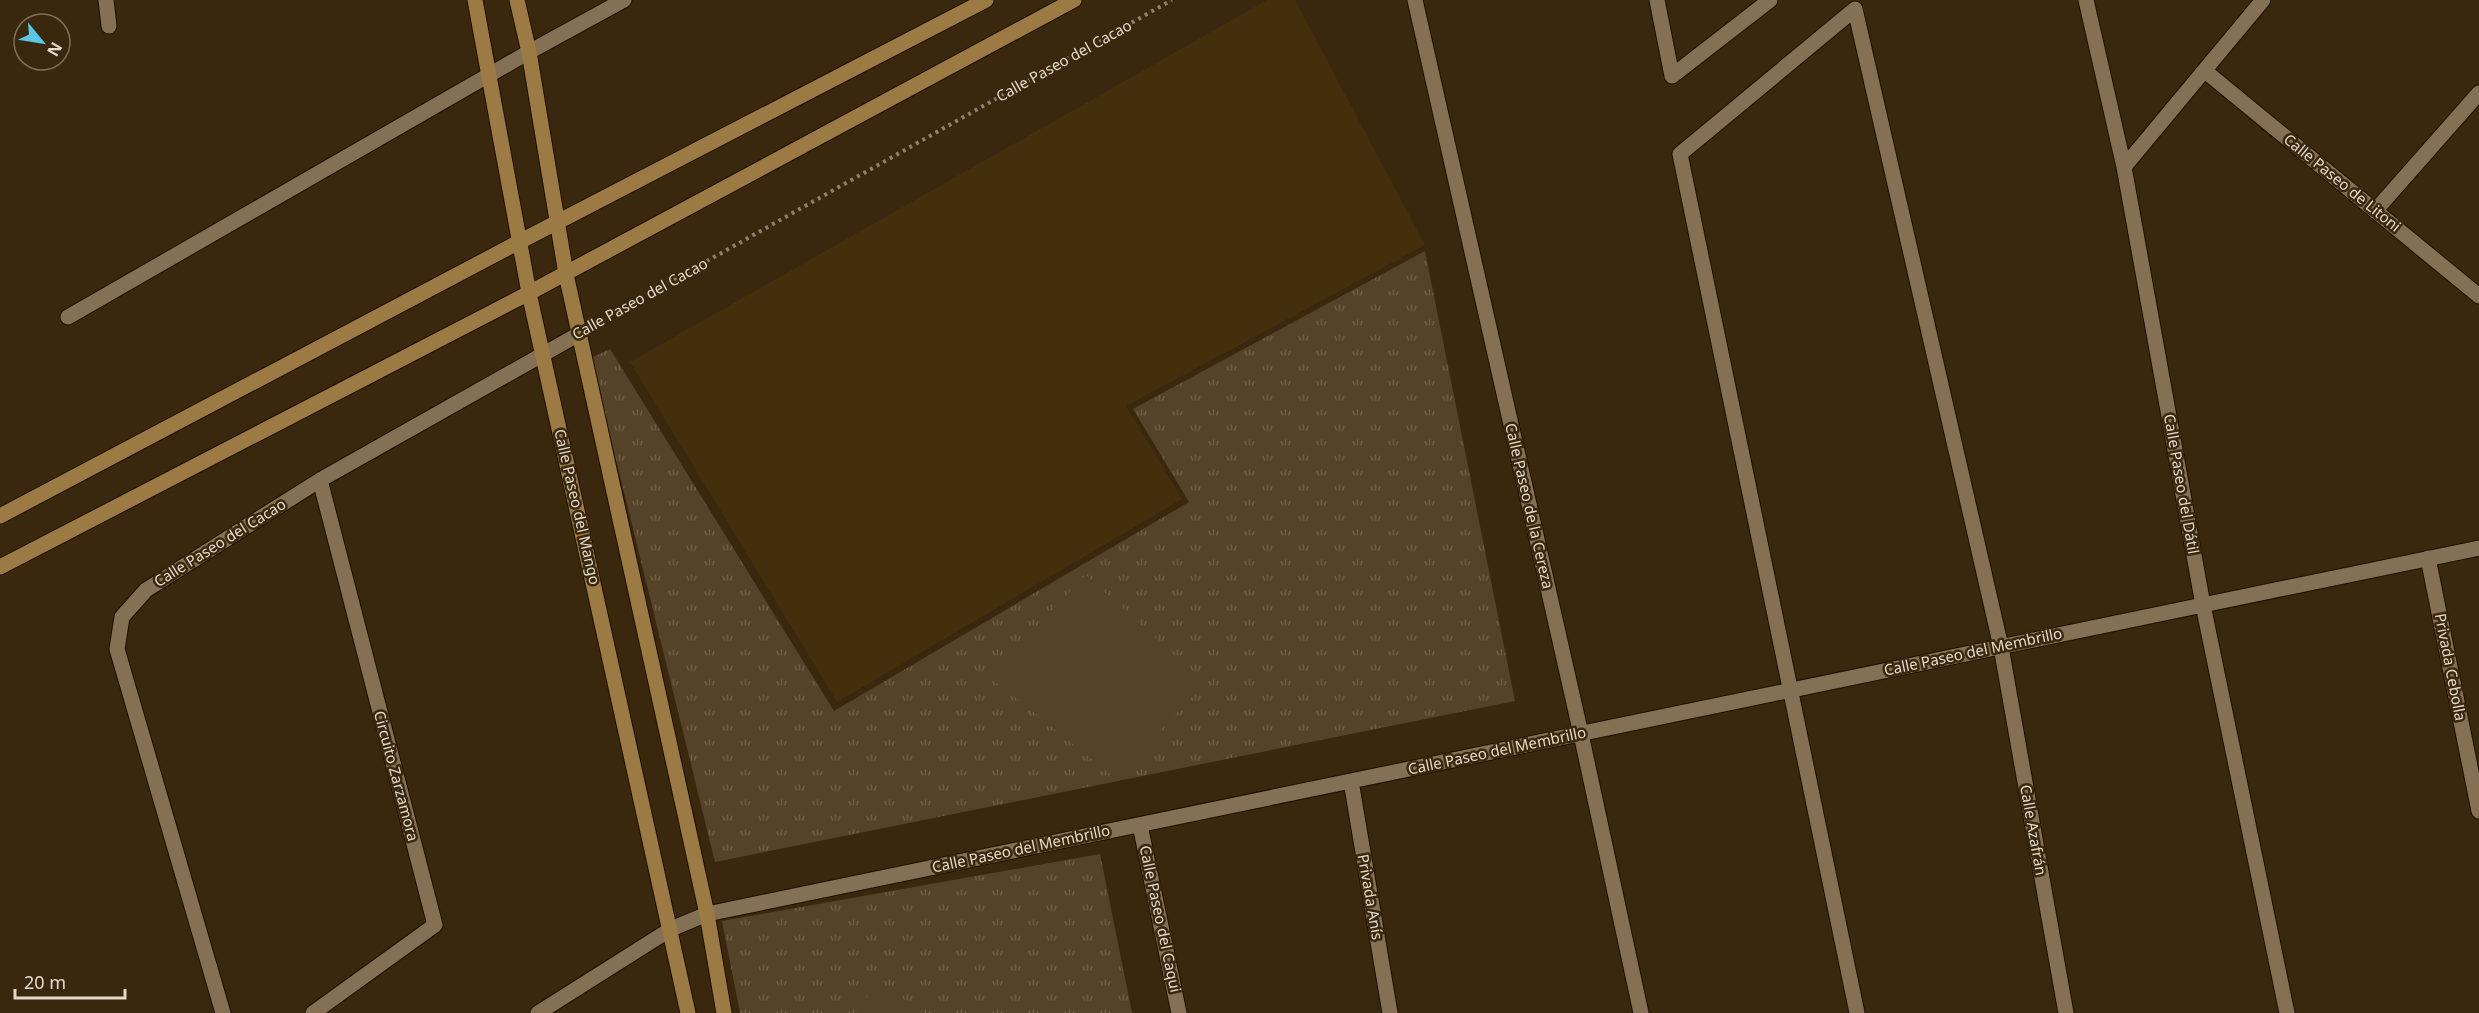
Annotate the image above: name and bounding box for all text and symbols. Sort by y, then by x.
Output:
north arrow [12,12,72,72]
street label: Calle Paseo del Cacao [992,14,1135,106]
text: N [42,38,68,61]
street label: Calle Paseo de Litoni [2280,129,2405,236]
street label: Calle Paseo del Cacao [568,252,711,344]
street label: Calle Paseo del Dátil [2160,412,2204,556]
street label: Calle Paseo de la Cereza [1501,421,1559,591]
street label: Calle Paseo del Mango [550,427,606,587]
street label: Calle Paseo del Cacao [150,493,289,591]
street label: Privada Cebolla [2431,611,2471,722]
street label: Calle Paseo del Membrillo [1882,622,2064,680]
street label: Circuito Zarzamora [370,708,424,843]
street label: Calle Paseo del Membrillo [1406,721,1588,779]
street label: Calle Azafrán [2016,783,2052,877]
street label: Calle Paseo del Membrillo [930,819,1112,877]
street label: Calle Paseo del Caqui [1136,843,1186,994]
street label: Privada Anís [1354,852,1388,941]
scale bar [15,962,124,1000]
text: 20 m [24,970,66,994]

